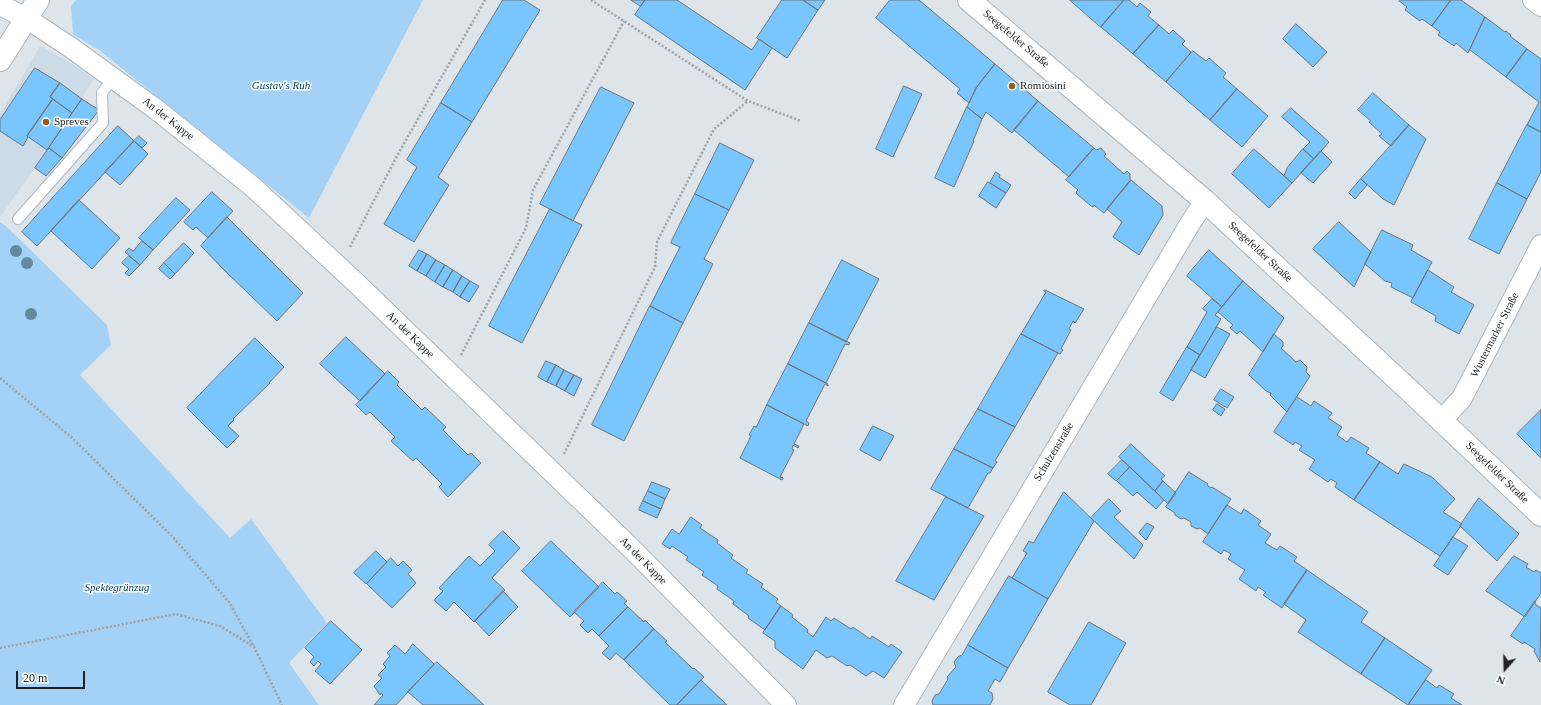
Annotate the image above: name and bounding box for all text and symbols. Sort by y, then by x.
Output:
street label: Seegefelder Straße [980,7,1052,71]
park label: Gustav's Ruh [252,79,310,93]
place label: Romiosini [1020,79,1066,93]
marker: Romiosini [1007,81,1017,91]
street label: An der Kappe [140,95,196,143]
place label: Spreves [54,115,89,129]
marker: Spreves [41,117,51,127]
street label: Seegefelder Straße [1225,219,1295,285]
street label: Wustermarker Straße [1468,290,1522,380]
street label: An der Kappe [383,309,437,361]
street label: Schulzenstraße [1031,420,1077,484]
street label: Seegefelder Straße [1463,440,1531,506]
street label: An der Kappe [617,535,669,587]
park label: Spektegrünzug [85,581,149,595]
north arrow [1485,649,1525,689]
scale bar [18,663,87,689]
text: 20 m [23,671,47,685]
text: N [1495,673,1507,687]

